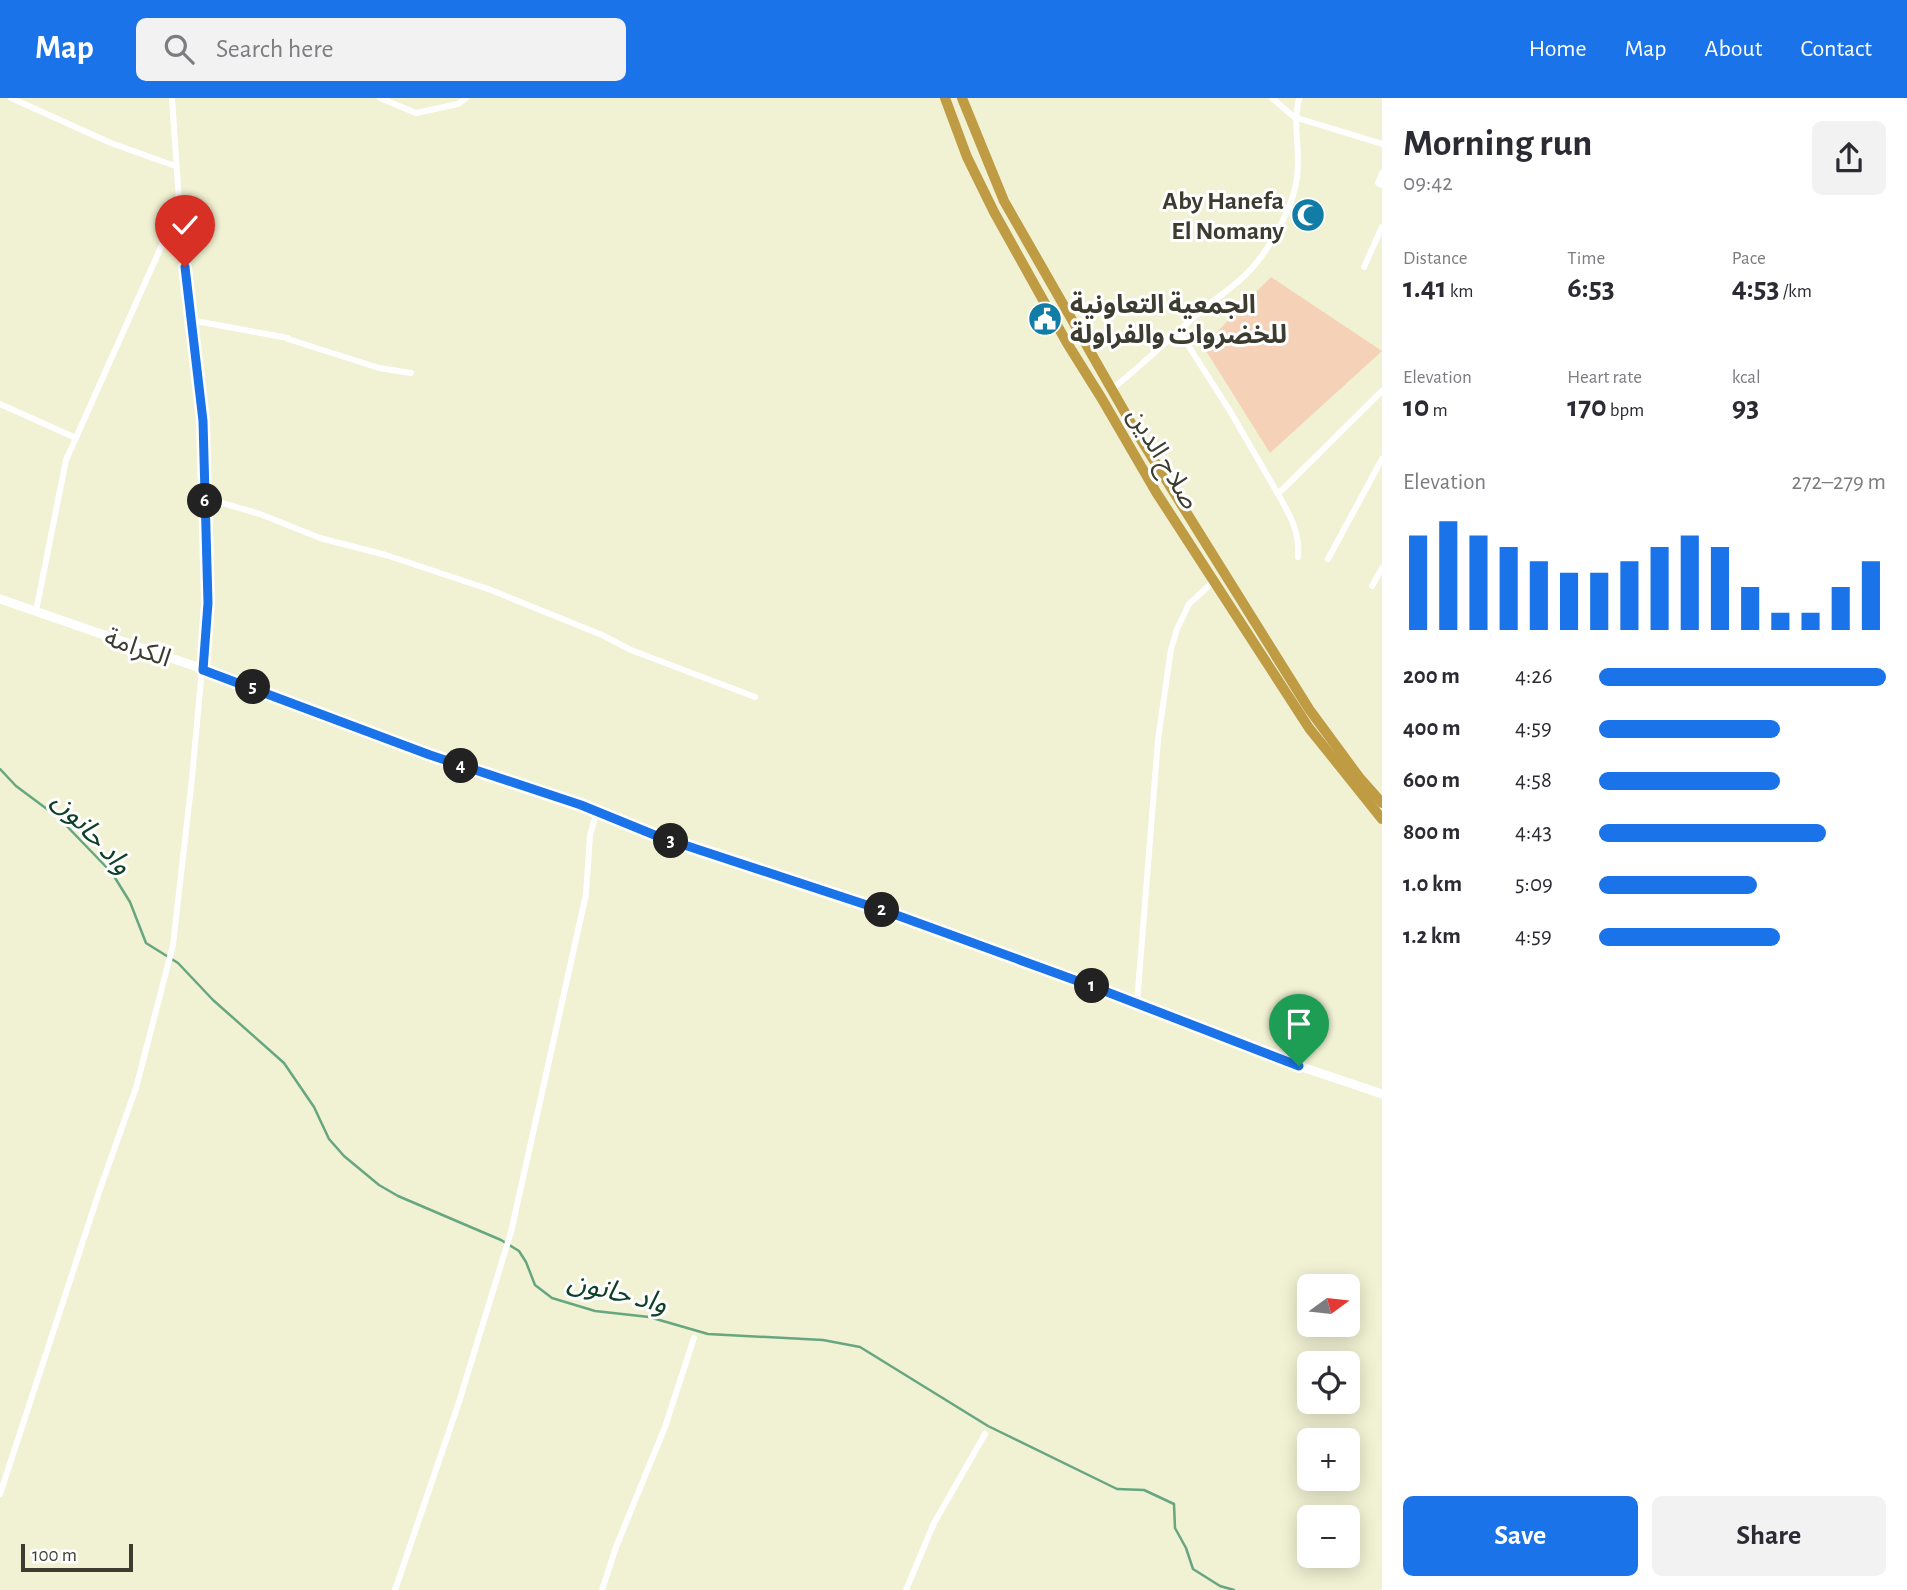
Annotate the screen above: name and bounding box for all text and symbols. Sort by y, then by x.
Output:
search box [136,18,626,81]
icon: search [160,30,198,68]
text: Map [35,32,94,65]
text: Search here [216,36,334,62]
text: Home [1529,37,1587,61]
text: Map [1625,37,1667,61]
text: About [1705,37,1762,61]
text: Contact [1800,37,1872,61]
button: share [1812,121,1886,195]
text: Morning run [1403,125,1592,163]
text: 09:42 [1403,172,1453,195]
place label: Aby Hanefa El Nomany [1162,188,1284,244]
pin [155,195,215,267]
mosque icon: Aby Hanefa El Nomany [1289,196,1327,234]
icon: check [166,206,204,244]
text: Distance [1403,249,1467,268]
text: Time [1567,249,1605,268]
text: Pace [1732,249,1766,268]
text: 1.41 [1403,273,1447,303]
text: 6:53 [1567,273,1615,303]
text: 4:53 [1732,273,1780,303]
text: km [1447,282,1474,301]
text: /km [1780,282,1812,301]
place label: الجمعية التعاونية للخضروات والفراولة [1070,291,1287,349]
public building icon: الجمعية التعاونية للخضروات والفراولة [1026,300,1064,338]
text: Elevation [1403,368,1472,387]
text: Heart rate [1567,368,1642,387]
text: kcal [1732,368,1761,387]
text: 10 [1403,392,1429,422]
text: 170 [1567,392,1607,422]
text: 93 [1732,392,1759,422]
text: m [1429,401,1448,420]
text: bpm [1607,401,1644,420]
street label: صلاح الدين [1118,403,1204,516]
text: Elevation [1403,471,1486,494]
text: 272–279 m [1791,471,1886,494]
pin: 6 [188,484,222,518]
text: 6 [200,491,209,510]
street label: الكرامة [101,624,174,673]
text: 200 m [1403,665,1460,688]
text: 4:26 [1515,665,1553,688]
pin: 5 [236,670,270,704]
text: 5 [248,677,257,696]
text: 400 m [1403,717,1461,740]
text: 4:59 [1515,717,1552,740]
pin: 4 [444,748,478,784]
text: 4 [456,756,465,775]
text: 600 m [1403,769,1460,792]
text: 4:58 [1515,769,1552,792]
water label: واد حانون [46,787,137,881]
text: 800 m [1403,821,1460,844]
text: 4:43 [1515,821,1552,844]
pin: 3 [654,824,688,858]
text: 3 [666,831,675,850]
text: 1.0 km [1403,873,1462,896]
text: 5:09 [1515,873,1553,896]
pin: 2 [864,892,900,928]
text: 2 [877,900,886,919]
text: 1.2 km [1403,925,1461,948]
text: 4:59 [1515,925,1552,948]
pin: 1 [1074,968,1110,1004]
text: 1 [1088,976,1095,995]
pin [1269,994,1329,1066]
icon: arrive [1280,1005,1318,1043]
water label: واد حانون [565,1267,670,1320]
north arrow [1297,1274,1360,1337]
map controls [1297,1274,1360,1568]
button: locate [1297,1351,1360,1414]
button: + [1297,1428,1360,1491]
button: Save [1403,1496,1638,1576]
button: Share [1652,1496,1886,1576]
button: − [1297,1505,1360,1568]
scale bar [21,1541,133,1573]
text: 100 m [32,1546,77,1565]

